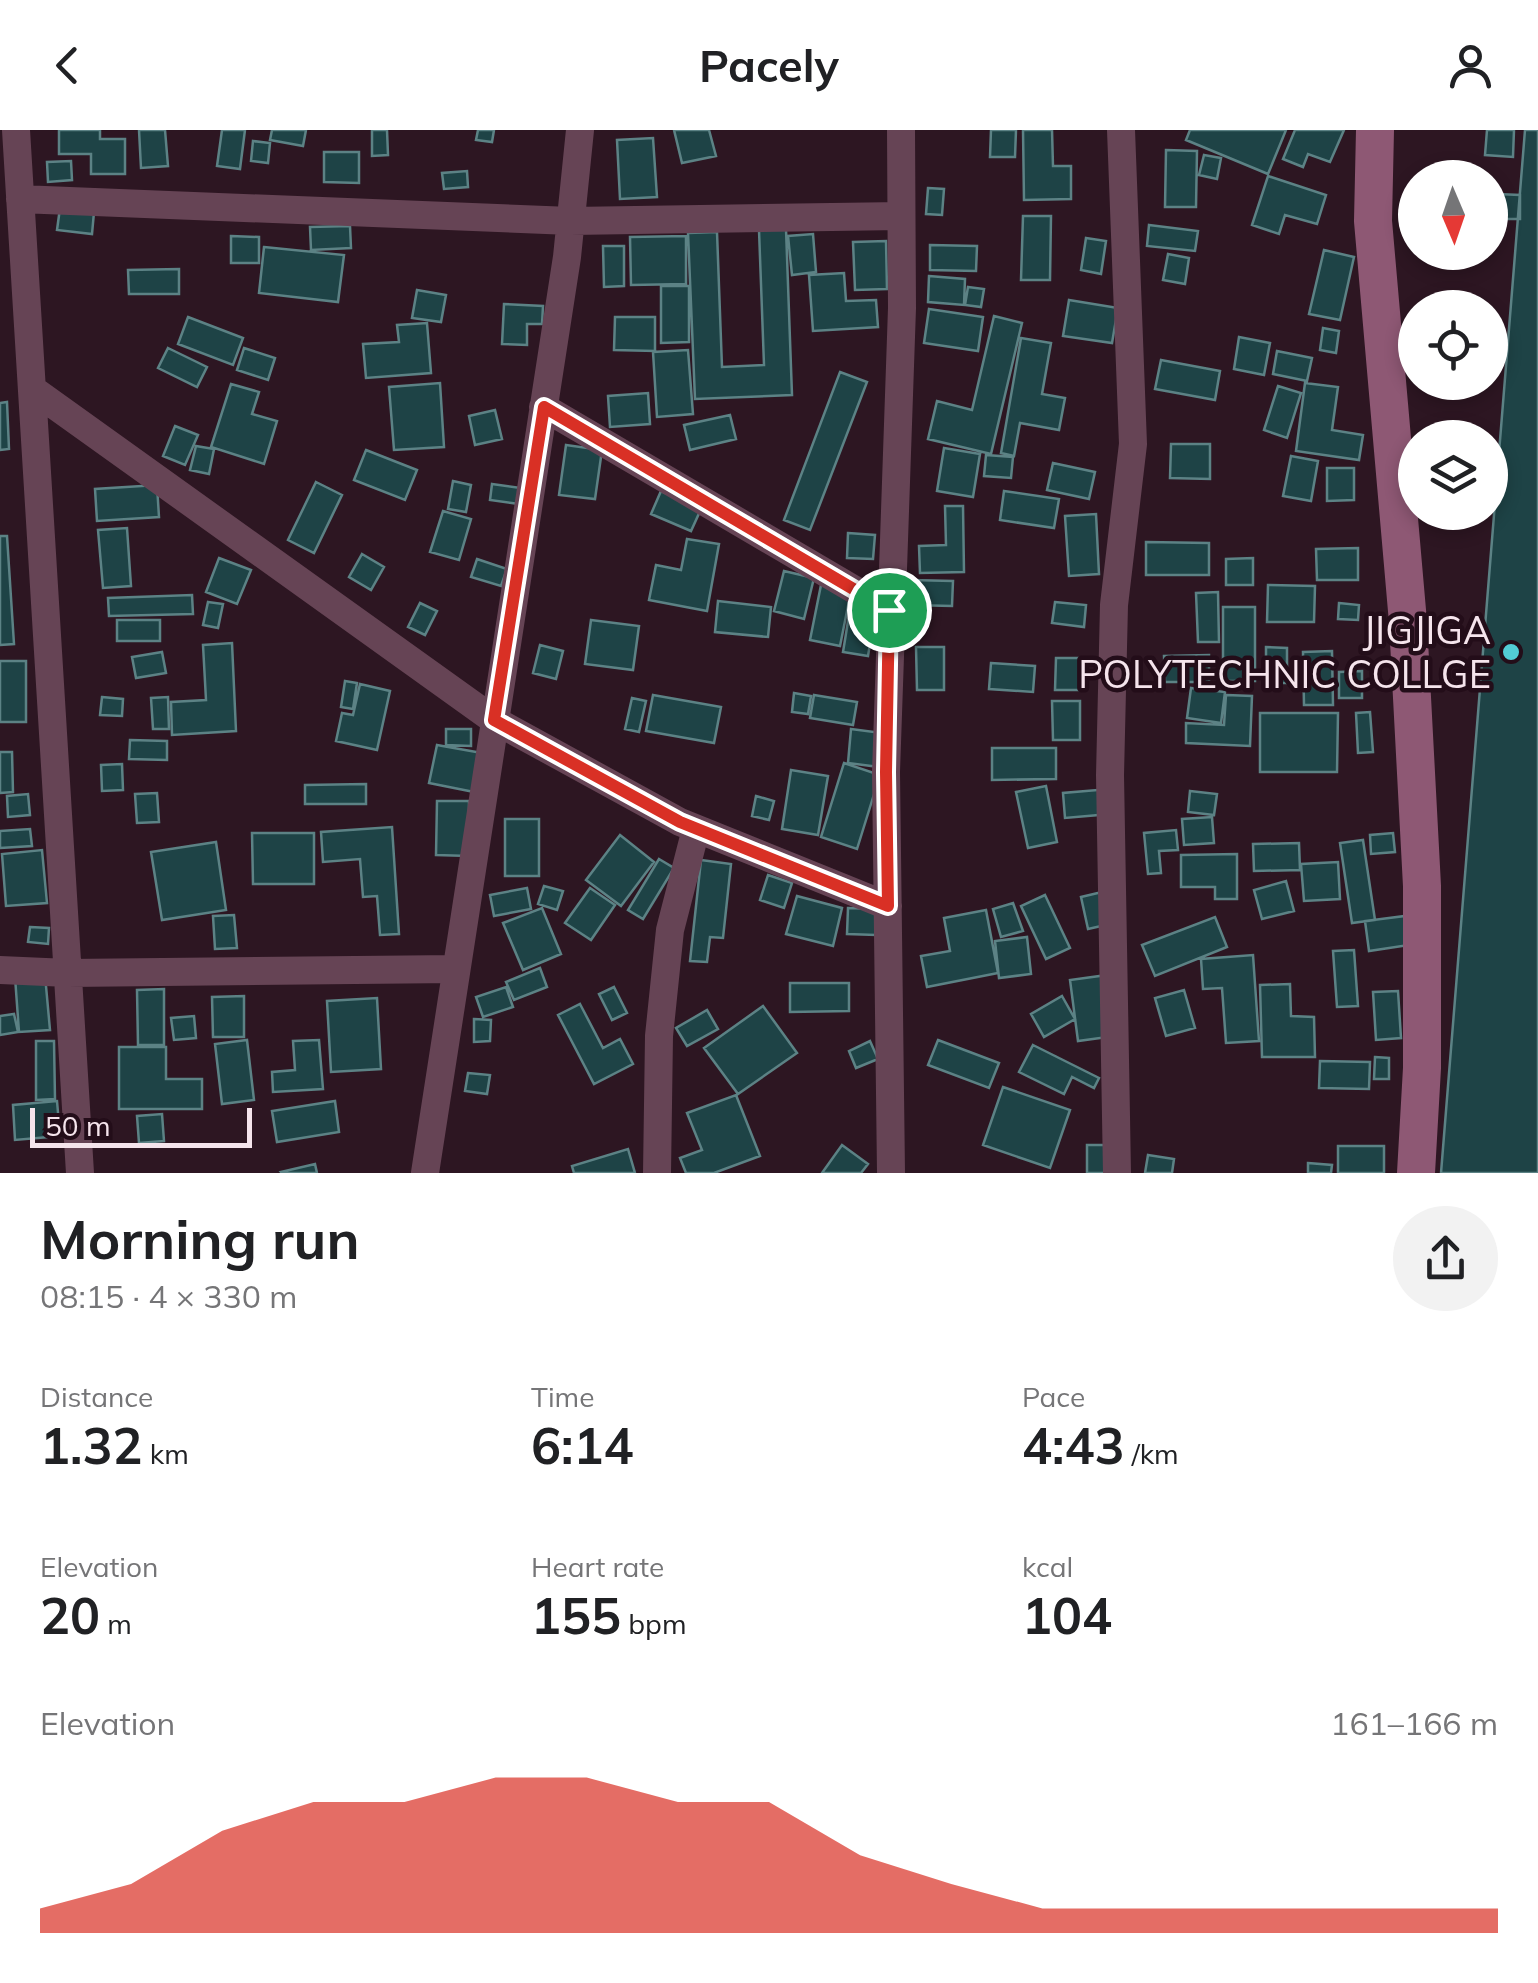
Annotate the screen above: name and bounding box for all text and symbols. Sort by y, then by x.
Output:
text: Pacely [699,37,839,93]
icon: back [40,38,95,93]
icon: person [1443,38,1498,93]
north arrow [1398,160,1508,270]
map controls [1398,160,1508,530]
button: locate [1398,290,1508,400]
button: layers [1398,420,1508,530]
pin [847,568,932,653]
icon: arrive [862,583,917,638]
place label: JIGJIGA POLYTECHNIC COLLGE [1078,606,1491,698]
marker: JIGJIGA POLYTECHNIC COLLGE [1500,641,1522,663]
scale bar [30,1103,252,1148]
text: 50 m [45,1108,111,1143]
text: Morning run [40,1204,360,1273]
button: share [1393,1206,1498,1311]
text: 08:15 · 4 × 330 m [40,1276,297,1316]
text: Distance [40,1379,153,1414]
text: Time [531,1379,594,1414]
text: Pace [1022,1379,1085,1414]
text: 1.32 [40,1414,142,1477]
text: 6:14 [531,1414,633,1477]
text: 4:43 [1022,1414,1124,1477]
text: km [142,1436,189,1471]
text: /km [1124,1436,1179,1471]
text: Elevation [40,1549,158,1584]
text: Heart rate [531,1549,664,1584]
text: kcal [1022,1549,1073,1584]
text: 20 [40,1584,100,1647]
text: 155 [531,1584,621,1647]
text: 104 [1022,1584,1112,1647]
text: m [100,1606,132,1641]
text: bpm [621,1606,687,1641]
text: Elevation [40,1703,175,1743]
text: 161–166 m [1330,1703,1498,1743]

